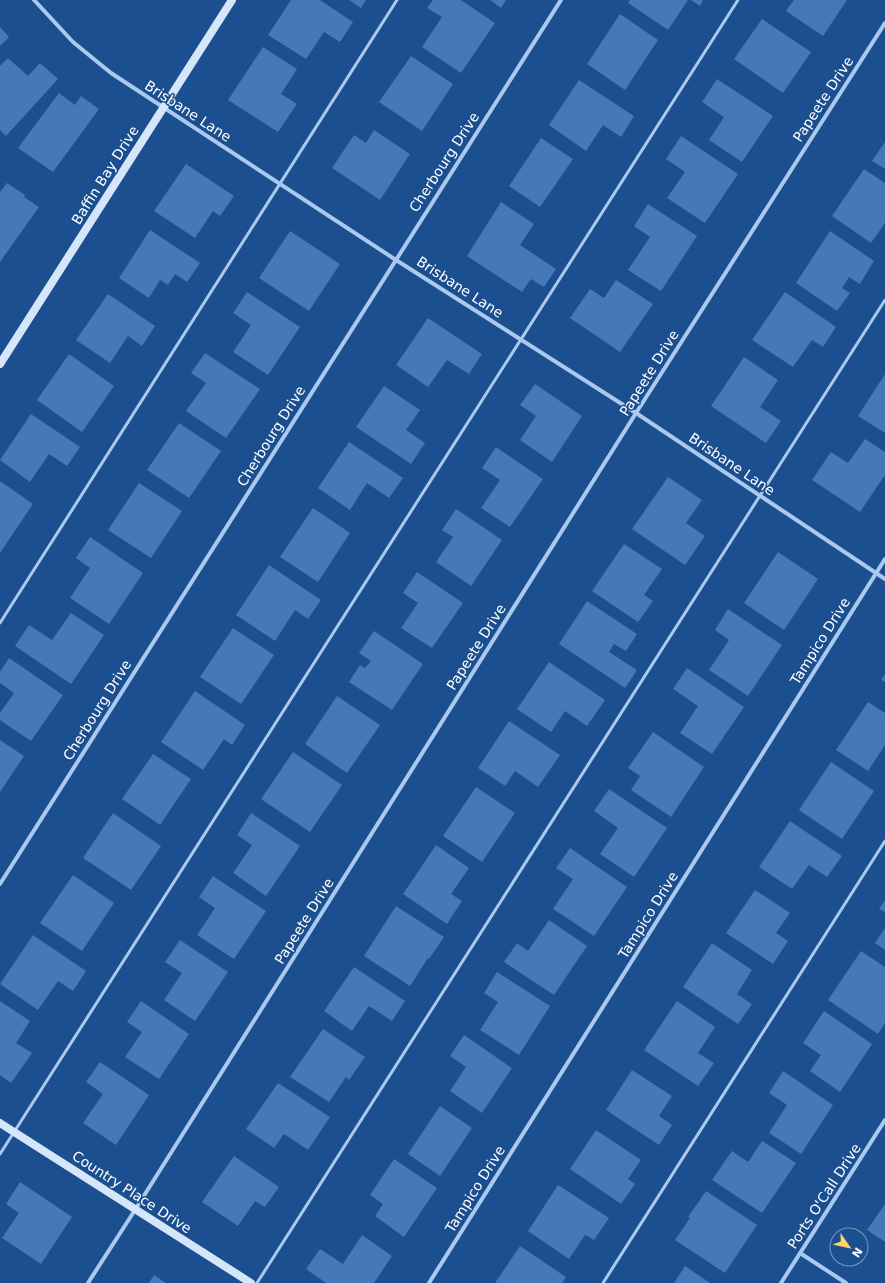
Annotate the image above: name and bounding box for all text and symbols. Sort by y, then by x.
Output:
street label: Papeete Drive [789,53,857,145]
street label: Brisbane Lane [142,77,234,145]
street label: Cherbourg Drive [406,109,482,215]
street label: Baffin Bay Drive [68,123,142,227]
street label: Brisbane Lane [414,253,506,321]
street label: Papeete Drive [616,327,682,419]
street label: Cherbourg Drive [234,383,308,489]
street label: Brisbane Lane [686,429,778,499]
street label: Tampico Drive [786,595,853,688]
street label: Papeete Drive [443,601,509,693]
street label: Cherbourg Drive [60,657,134,763]
street label: Tampico Drive [614,869,681,962]
street label: Papeete Drive [271,875,337,967]
street label: Ports O'Call Drive [784,1140,864,1252]
street label: Tampico Drive [441,1143,508,1236]
street label: Country Place Drive [69,1147,195,1237]
north arrow [829,1227,869,1267]
text: N [849,1245,865,1260]

